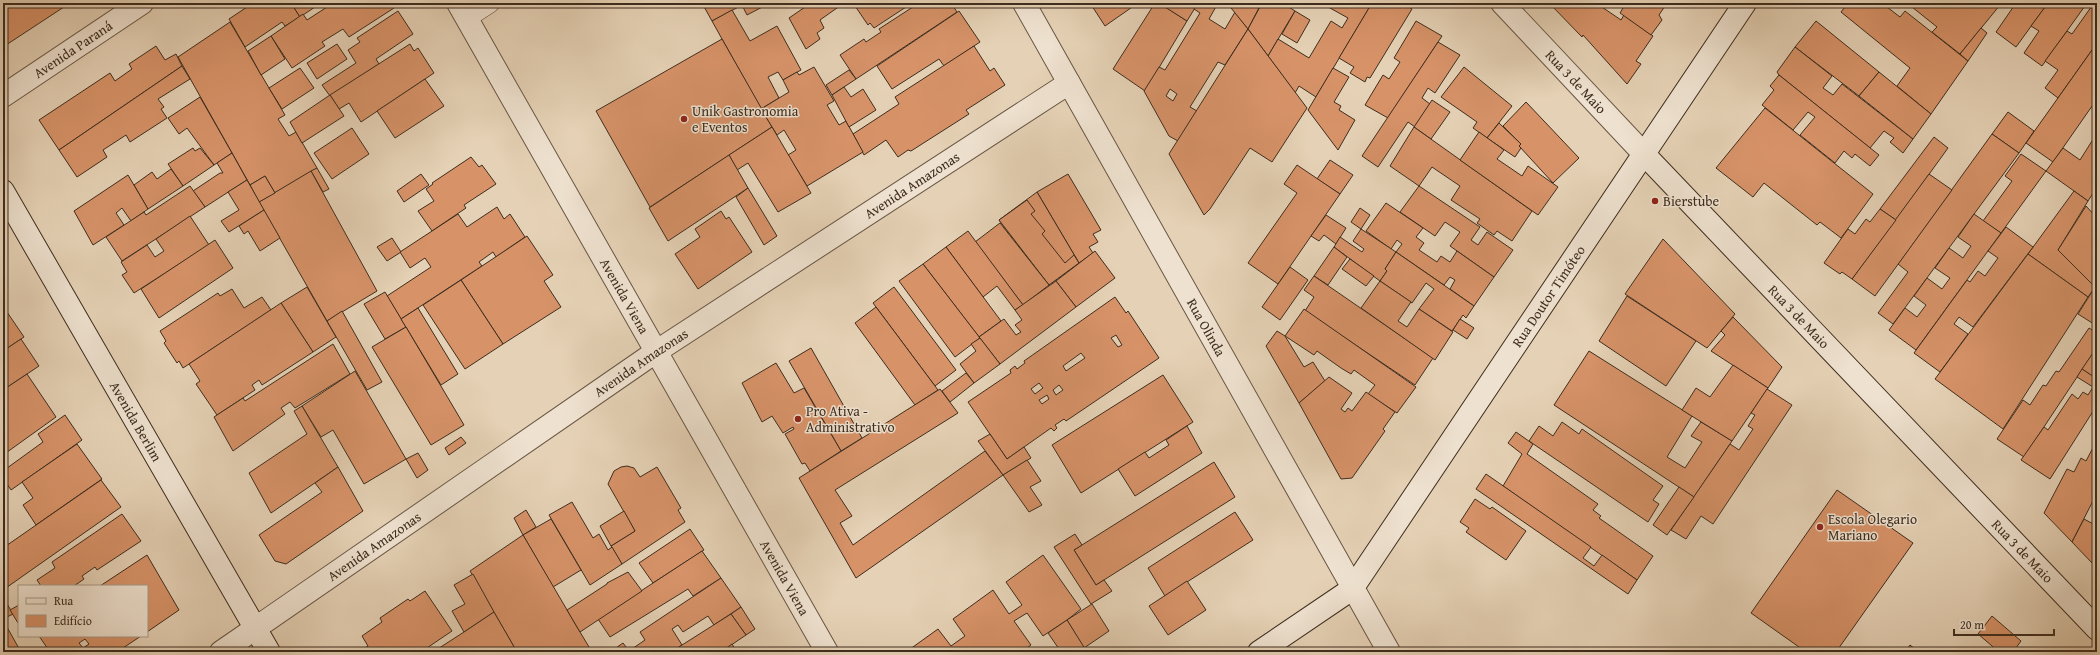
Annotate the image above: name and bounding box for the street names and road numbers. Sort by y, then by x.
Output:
street label: Avenida Paraná [29,15,116,83]
street label: Rua 3 de Maio [1541,45,1611,118]
street label: Avenida Amazonas [860,147,964,223]
street label: Rua Doutor Timóteo [1507,241,1590,351]
street label: Avenida Viena [595,254,654,338]
street label: Rua 3 de Maio [1764,280,1834,353]
street label: Rua Olinda [1182,295,1231,360]
street label: Avenida Amazonas [590,323,692,402]
street label: Avenida Berlim [105,378,167,466]
street label: Avenida Amazonas [323,507,425,586]
street label: Rua 3 de Maio [1987,515,2058,587]
street label: Avenida Viena [755,536,814,619]

